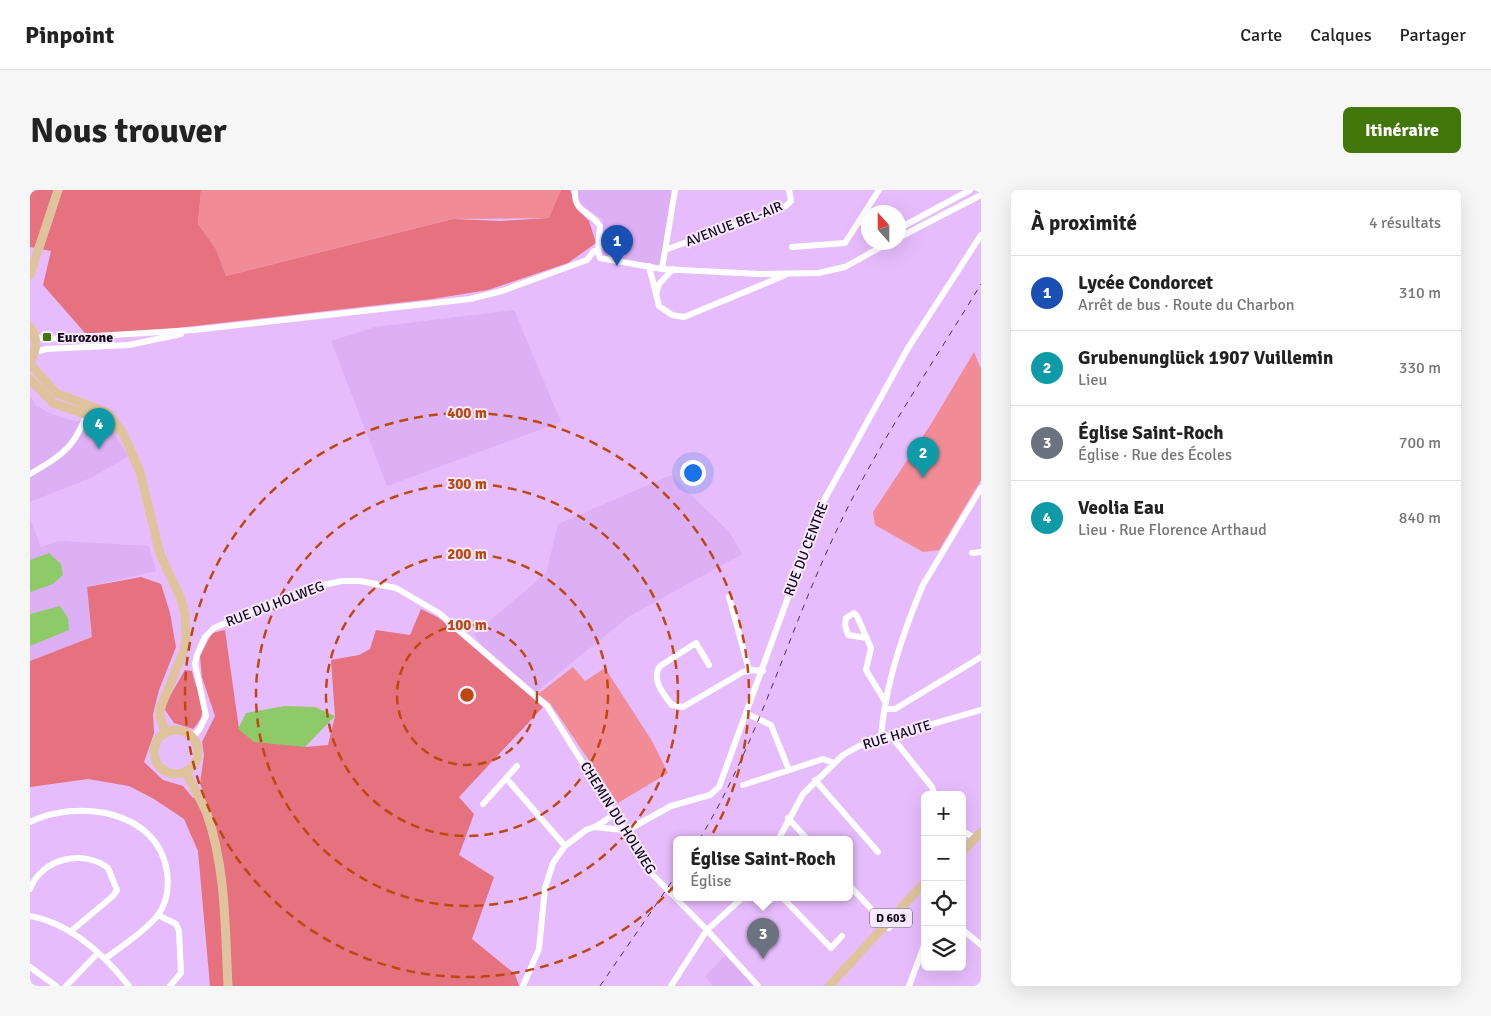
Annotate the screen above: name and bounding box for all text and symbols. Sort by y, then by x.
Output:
text: Pinpoint [25,20,114,50]
text: Carte [1240,24,1282,46]
text: Calques [1310,24,1372,46]
text: Partager [1400,24,1466,46]
button: Itinéraire [1343,107,1461,153]
text: Nous trouver [30,109,227,152]
street label: AVENUE BEL-AIR [683,198,785,250]
north arrow [861,205,906,250]
text: À proximité [1031,210,1137,236]
text: 4 résultats [1369,213,1441,233]
pin: 1 [601,225,633,266]
text: Lycée Condorcet [1078,271,1213,295]
text: 1 [1043,283,1051,303]
text: 310 m [1399,283,1441,303]
text: Arrêt de bus · Route du Charbon [1078,295,1295,315]
place label: Eurozone [57,329,113,346]
marker: Eurozone [41,331,53,343]
text: Grubenunglück 1907 Vuillemin [1078,346,1333,370]
text: 2 [1043,358,1051,378]
text: 330 m [1399,358,1441,378]
text: Lieu [1078,370,1107,390]
text: 400 m [447,404,487,422]
pin: 4 [83,408,115,449]
text: Église Saint-Roch [1078,421,1224,445]
text: 3 [1043,433,1051,453]
text: 700 m [1399,433,1441,453]
pin: 2 [907,437,939,478]
text: Église · Rue des Écoles [1078,445,1232,465]
your location [680,460,706,486]
text: 300 m [447,475,487,493]
text: Veolia Eau [1078,496,1164,520]
street label: RUE DU CENTRE [780,500,832,598]
text: 4 [1043,508,1051,528]
text: 840 m [1399,508,1441,528]
text: Lieu · Rue Florence Arthaud [1078,520,1267,540]
text: 200 m [447,545,487,563]
street label: RUE DU HOLWEG [223,577,327,631]
text: 100 m [447,616,487,634]
centre of rings [458,686,476,704]
street label: RUE HAUTE [861,717,933,753]
street label: CHEMIN DU HOLWEG [577,759,659,877]
map controls [921,791,966,971]
button: + [921,791,966,836]
popup [673,836,853,901]
button: − [921,836,966,881]
text: Église Saint-Roch [690,847,836,871]
text: Église [690,871,731,891]
button: locate [921,881,966,926]
road number: D 603 [870,908,912,928]
pin: 3 [747,918,779,959]
button: layers [921,926,966,971]

